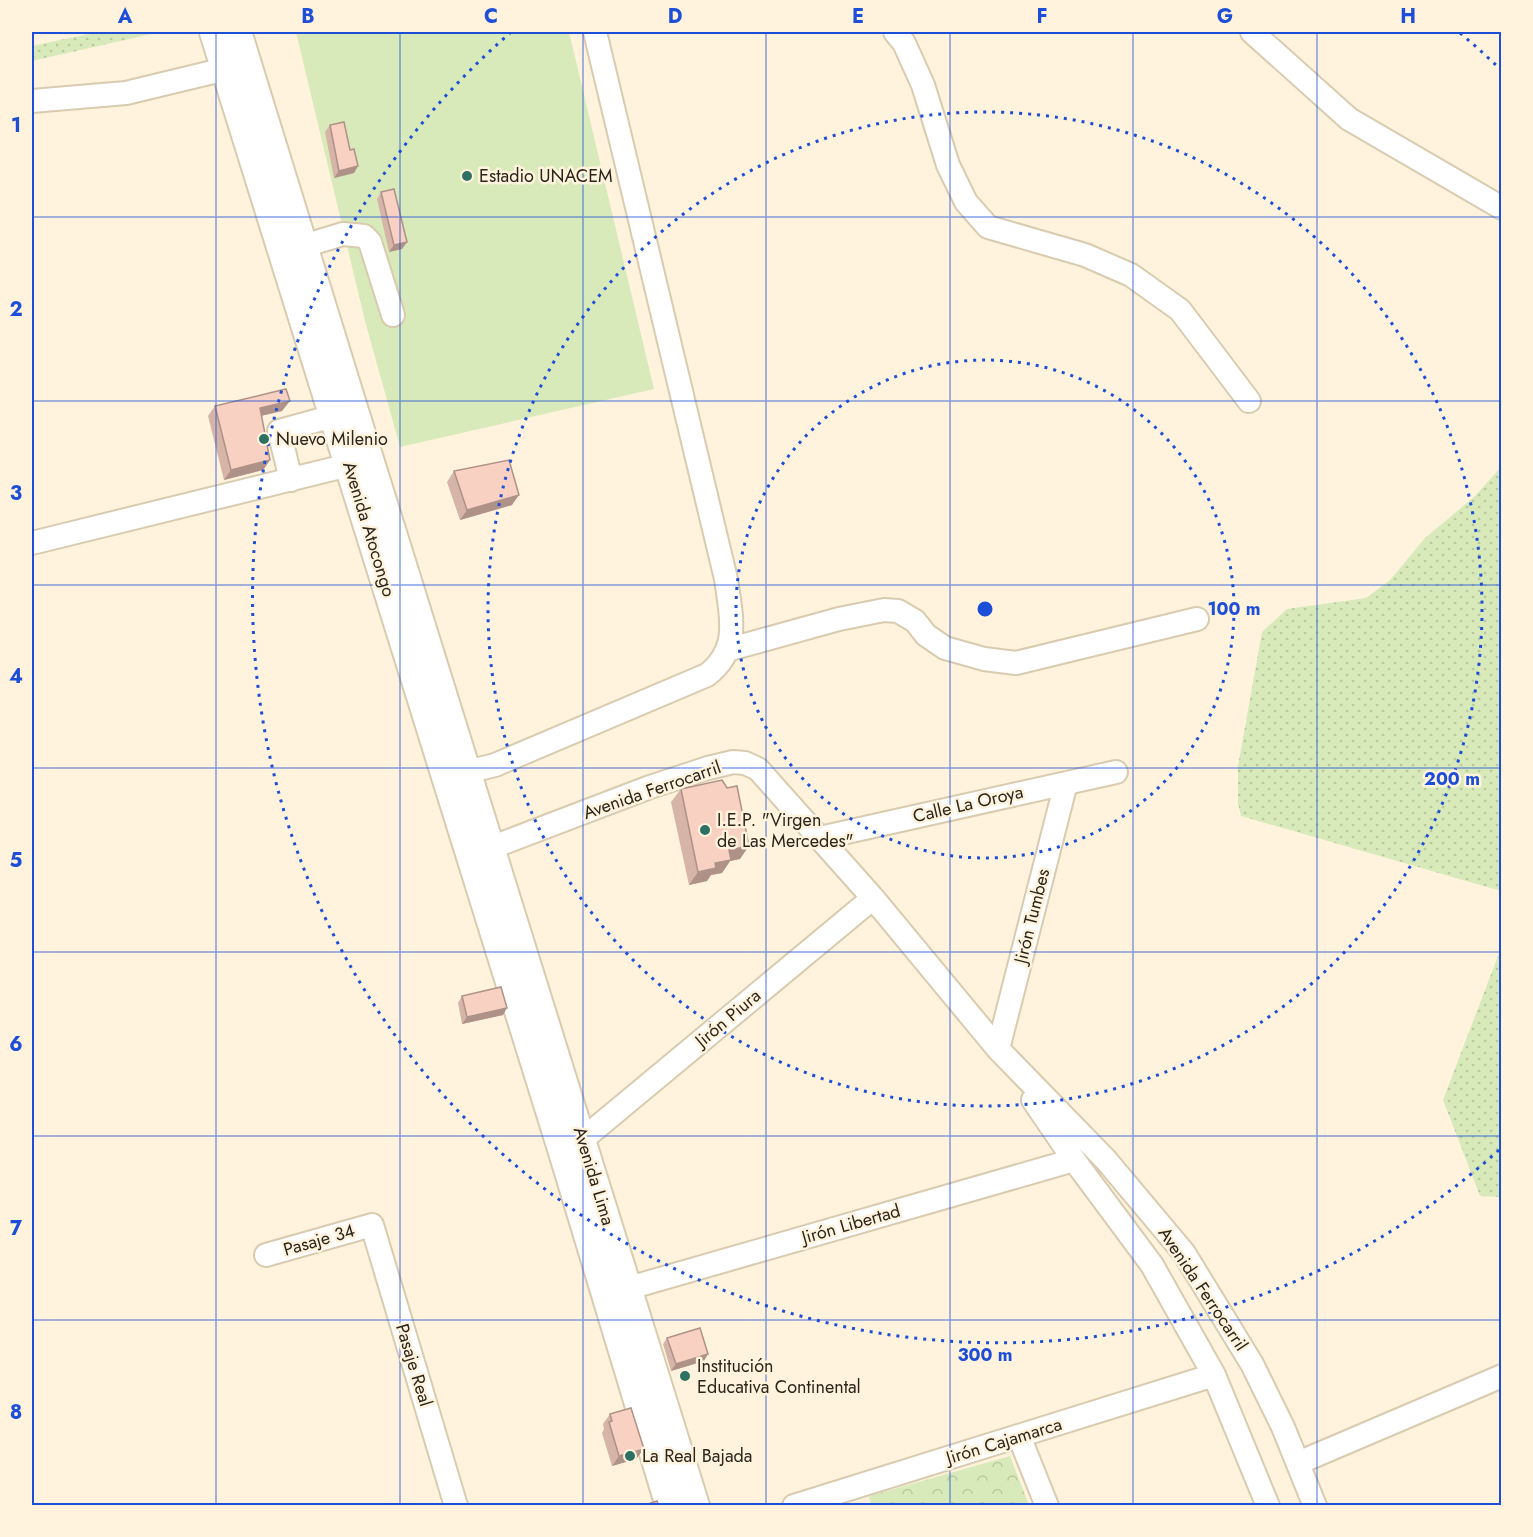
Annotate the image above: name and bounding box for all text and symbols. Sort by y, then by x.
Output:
text: A [117,2,133,31]
text: B [301,2,315,31]
text: C [484,2,498,31]
text: D [668,2,682,31]
text: E [852,2,864,31]
text: F [1036,2,1048,31]
text: G [1217,2,1233,31]
text: H [1400,2,1416,31]
text: 1 [11,111,21,140]
place label: Estadio UNACEM [479,163,613,189]
marker: Estadio UNACEM [460,169,474,183]
text: 2 [9,295,23,324]
place label: Nuevo Milenio [276,426,388,452]
marker: Nuevo Milenio [257,432,271,446]
street label: Avenida Atocongo [336,458,402,600]
text: 3 [10,479,22,508]
text: 100 m [1207,596,1261,622]
centre of rings [975,599,995,619]
text: 4 [9,662,23,691]
street label: Avenida Ferrocarril [579,754,725,826]
text: 200 m [1424,766,1480,792]
street label: Calle La Oroya [910,779,1026,829]
place label: I.E.P. "Virgen de Las Mercedes" [717,807,854,854]
marker: I.E.P. "Virgen de Las Mercedes" [698,823,712,837]
text: 5 [10,846,23,875]
street label: Jirón Tumbes [1007,866,1056,968]
street label: Jirón Piura [688,983,766,1054]
text: 6 [9,1030,23,1059]
street label: Avenida Lima [567,1124,621,1228]
street label: Jirón Libertad [797,1198,903,1251]
text: 7 [10,1214,23,1243]
street label: Pasaje 34 [280,1217,358,1263]
street label: Avenida Ferrocarril [1152,1222,1254,1356]
street label: Pasaje Real [389,1320,439,1410]
text: 300 m [957,1342,1013,1368]
place label: Institución Educativa Continental [697,1353,861,1400]
marker: Institución Educativa Continental [678,1369,692,1383]
text: 8 [10,1398,22,1427]
street label: Jirón Cajamarca [941,1411,1065,1471]
place label: La Real Bajada [642,1443,752,1469]
marker: La Real Bajada [623,1449,637,1463]

